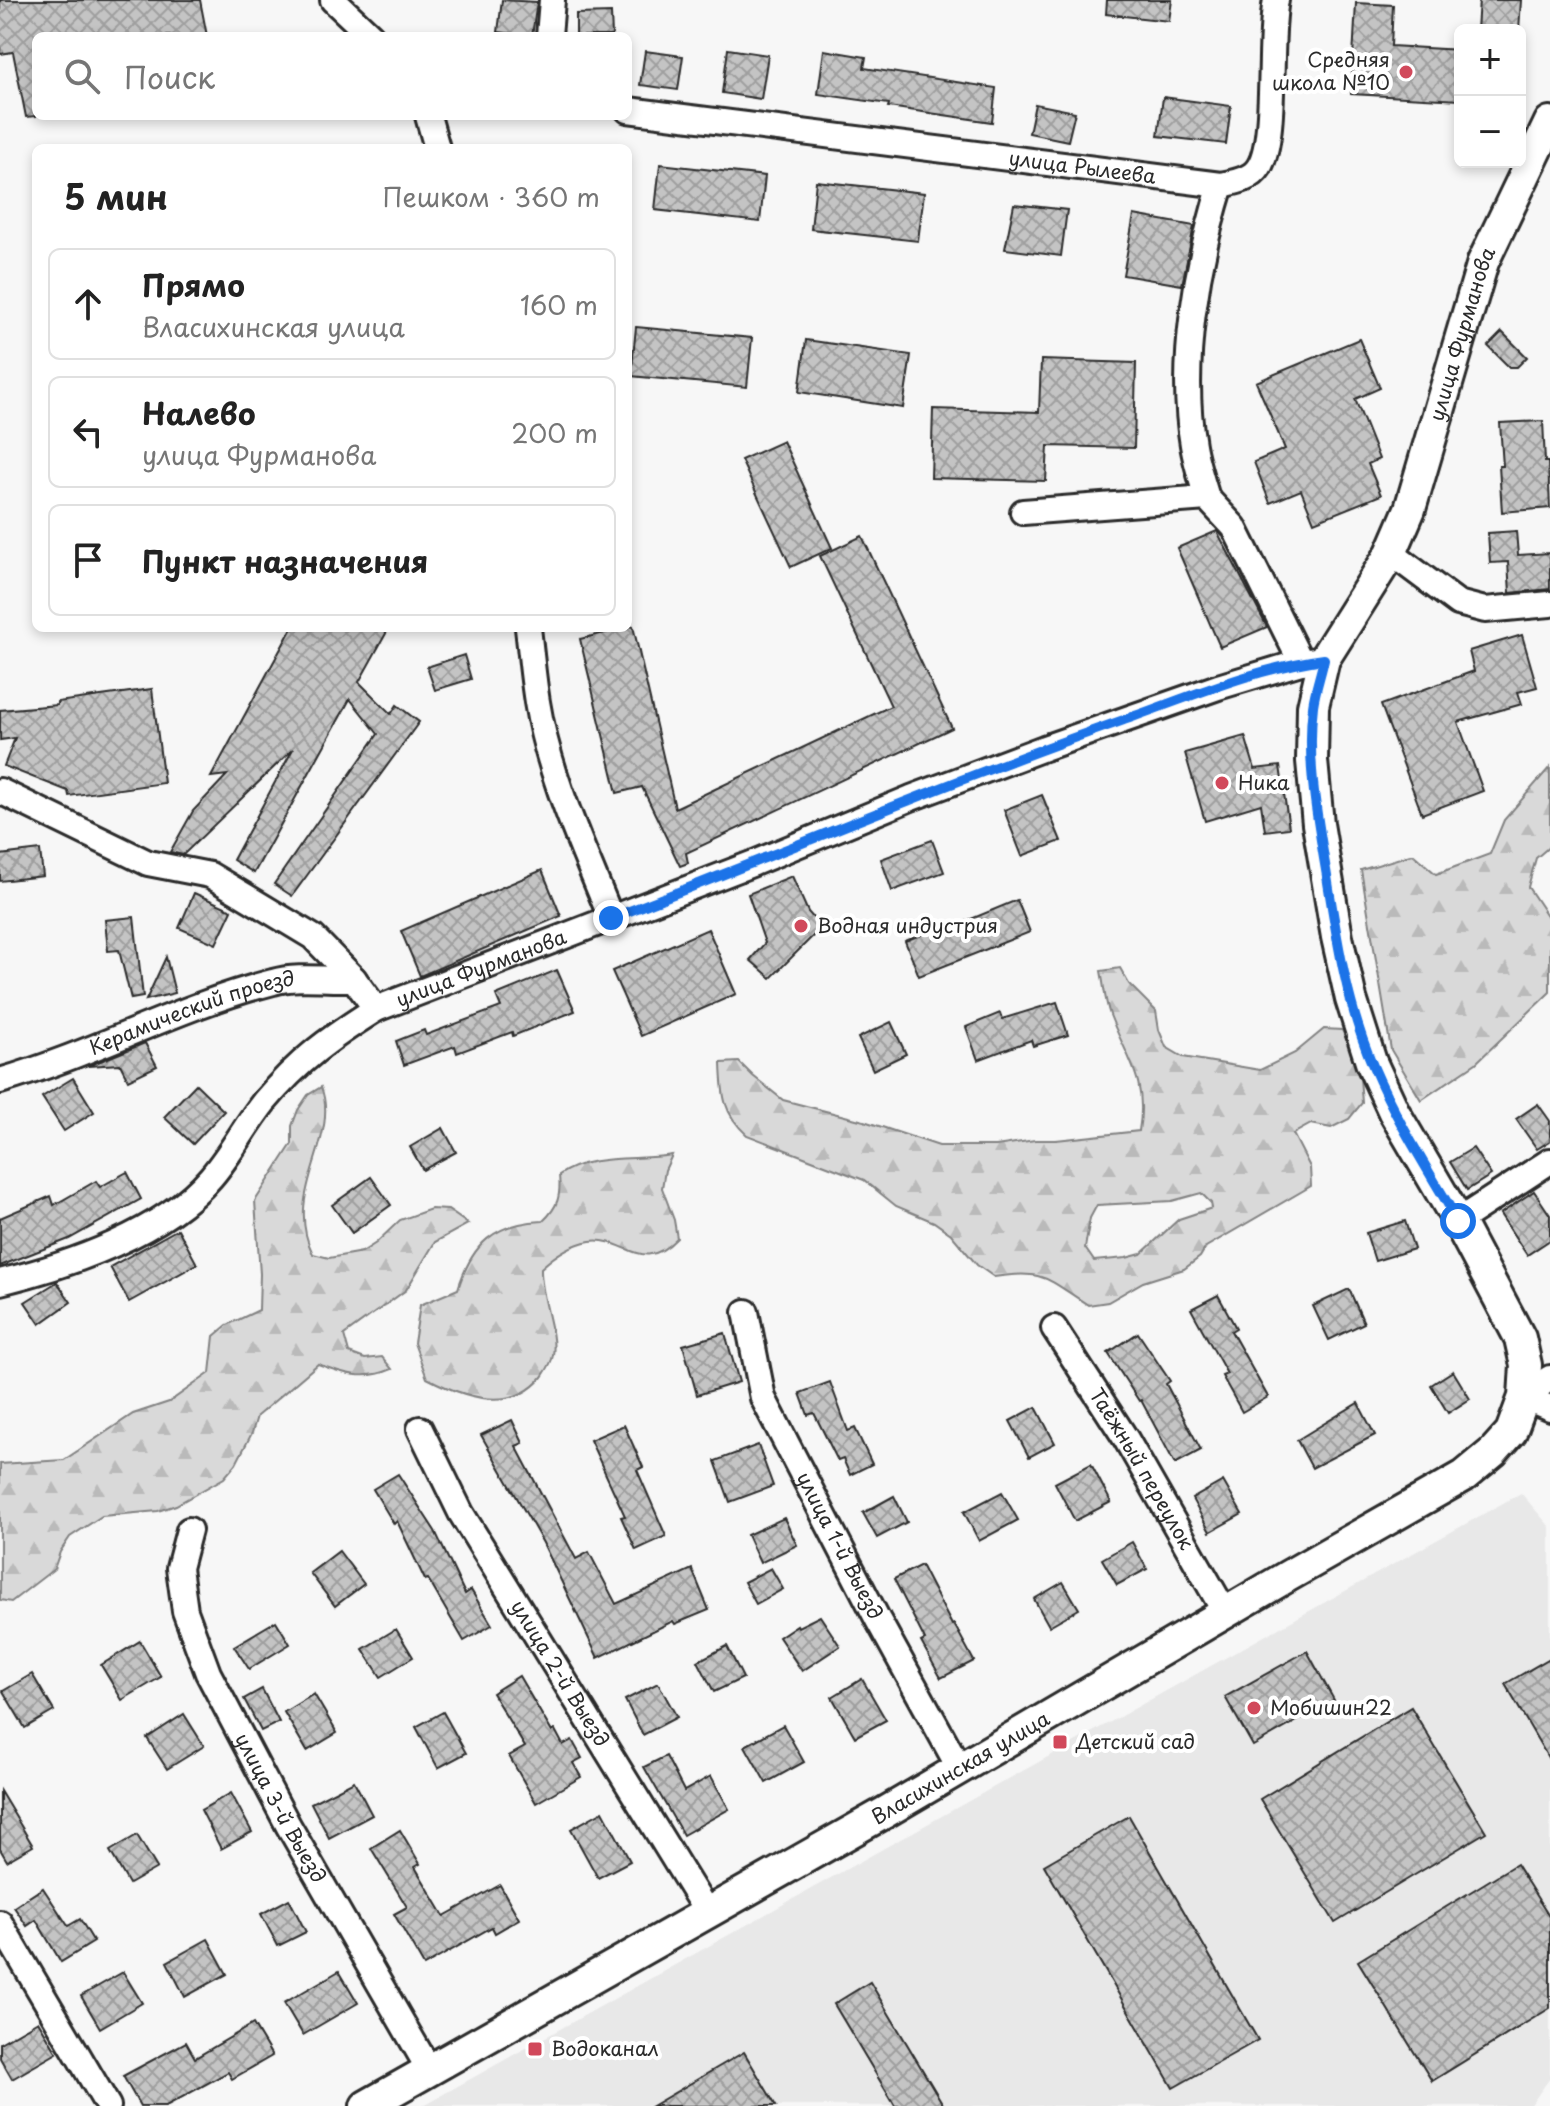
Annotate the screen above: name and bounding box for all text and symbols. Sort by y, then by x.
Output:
map controls [1454,24,1526,168]
button: + [1454,24,1526,96]
search box [32,32,632,120]
place label: Средняя школа №10 [1272,44,1390,97]
icon: search [60,54,104,98]
text: Поиск [124,54,215,99]
marker: Средняя школа №10 [1397,63,1415,81]
button: − [1454,96,1526,168]
street label: улица Рылеева [1007,142,1158,191]
text: 5 мин [64,170,168,222]
text: Пешком · 360 m [383,177,600,216]
street label: улица Фурманова [1421,241,1502,425]
text: Прямо [142,262,245,307]
icon: ahead [66,282,110,326]
text: 160 m [520,285,598,324]
text: Власихинская улица [142,307,405,346]
text: Налево [142,390,256,435]
icon: left [66,410,110,454]
text: 200 m [511,413,598,452]
text: улица Фурманова [142,435,376,474]
icon: arrive [66,538,110,582]
text: Пункт назначения [142,538,428,583]
place label: Ника [1238,767,1290,797]
marker: Ника [1213,774,1231,792]
route end [593,900,629,936]
place label: Водная индустрия [817,910,998,940]
marker: Водная индустрия [792,917,810,935]
street label: улица Фурманова [391,921,571,1014]
street label: Керамический проезд [84,963,296,1062]
route start [1440,1203,1476,1239]
street label: Таёжный переулок [1083,1382,1202,1555]
street label: улица 1-й Выезд [790,1466,891,1624]
street label: улица 2-й Выезд [504,1594,617,1752]
place label: Мобишин22 [1270,1692,1392,1722]
marker: Мобишин22 [1245,1699,1263,1717]
street label: Власихинская улица [865,1703,1055,1831]
place label: Детский сад [1075,1726,1195,1756]
street label: улица 3-й Выезд [228,1727,334,1888]
marker: Детский сад [1051,1733,1069,1751]
place label: Водоканал [551,2033,659,2063]
marker: Водоканал [526,2040,544,2058]

